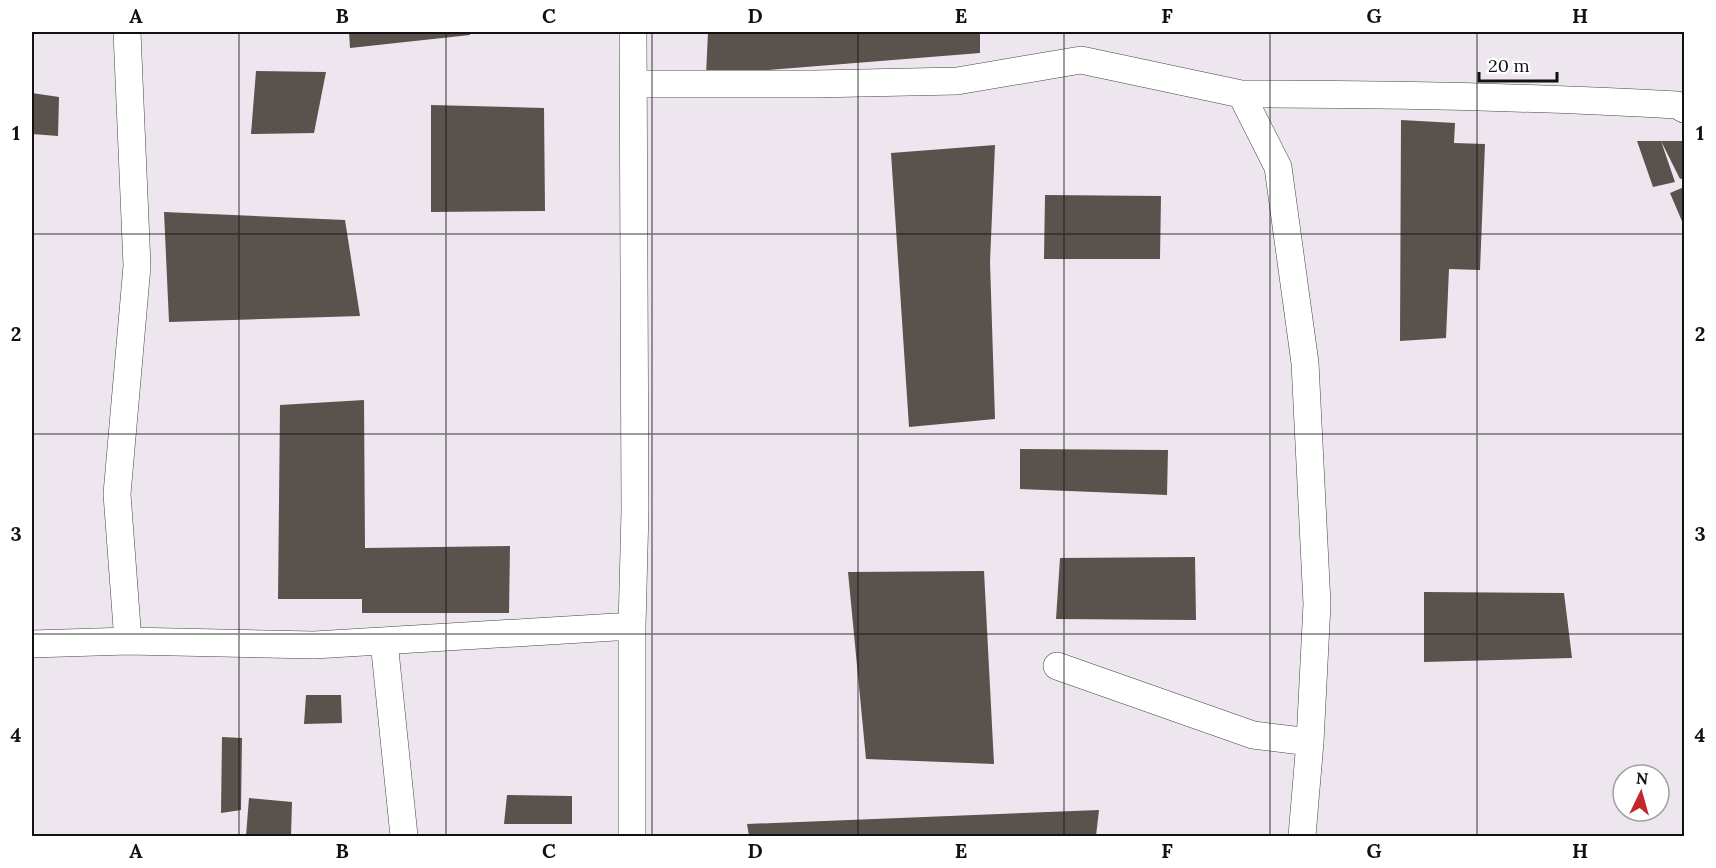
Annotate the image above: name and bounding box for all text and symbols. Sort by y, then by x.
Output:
text: A [129,3,143,28]
text: B [335,3,349,28]
text: C [542,3,556,28]
text: D [747,3,763,28]
text: E [955,3,967,28]
text: F [1161,3,1173,28]
text: G [1366,3,1382,28]
text: H [1572,3,1588,28]
scale bar [1479,45,1557,83]
text: 20 m [1488,54,1530,77]
text: 1 [12,120,20,145]
text: 1 [1696,120,1704,145]
text: 2 [11,321,21,346]
text: 2 [1695,321,1705,346]
text: 3 [10,521,22,546]
text: 3 [1694,521,1706,546]
text: 4 [11,722,22,747]
text: 4 [1695,722,1706,747]
north arrow [1611,763,1671,823]
text: N [1635,768,1649,789]
text: A [129,838,143,863]
text: B [335,838,349,863]
text: C [542,838,556,863]
text: D [747,838,763,863]
text: E [955,838,967,863]
text: F [1161,838,1173,863]
text: G [1366,838,1382,863]
text: H [1572,838,1588,863]

